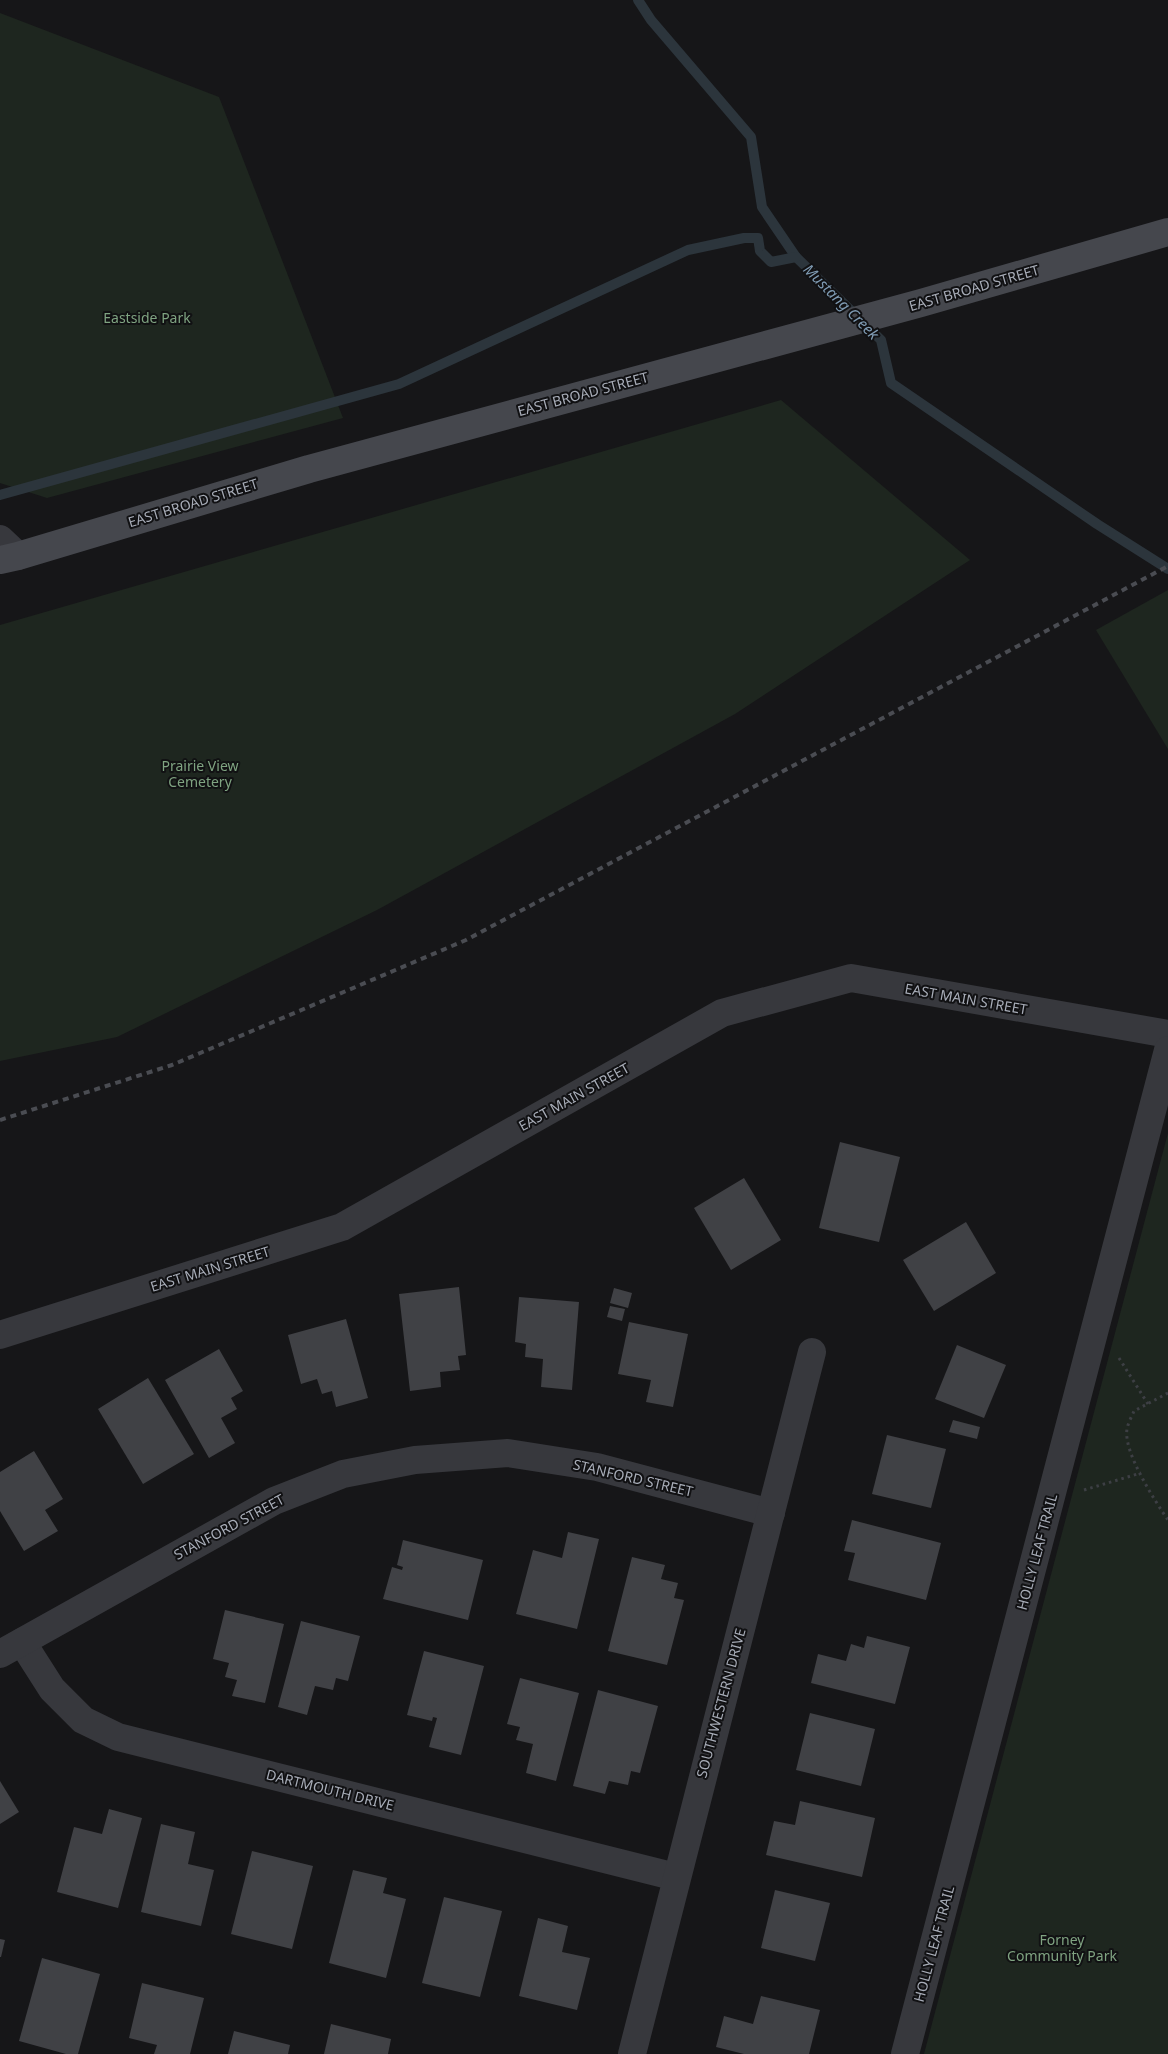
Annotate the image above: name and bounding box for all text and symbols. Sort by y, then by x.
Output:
water label: Mustang Creek [799,259,884,344]
street label: EAST BROAD STREET [907,260,1041,315]
park label: Eastside Park [103,308,191,327]
street label: EAST BROAD STREET [515,367,651,420]
street label: EAST BROAD STREET [126,474,260,531]
park label: Prairie View Cemetery [162,756,239,791]
street label: EAST MAIN STREET [903,978,1029,1019]
street label: EAST MAIN STREET [515,1058,633,1135]
street label: EAST MAIN STREET [148,1241,272,1296]
street label: STANFORD STREET [571,1454,695,1501]
street label: STANFORD STREET [170,1489,287,1564]
street label: HOLLY LEAF TRAIL [1012,1492,1061,1612]
street label: SOUTHWESTERN DRIVE [691,1626,750,1780]
street label: DARTMOUTH DRIVE [264,1764,396,1815]
street label: HOLLY LEAF TRAIL [909,1884,958,2004]
park label: Forney Community Park [1007,1930,1117,1965]

